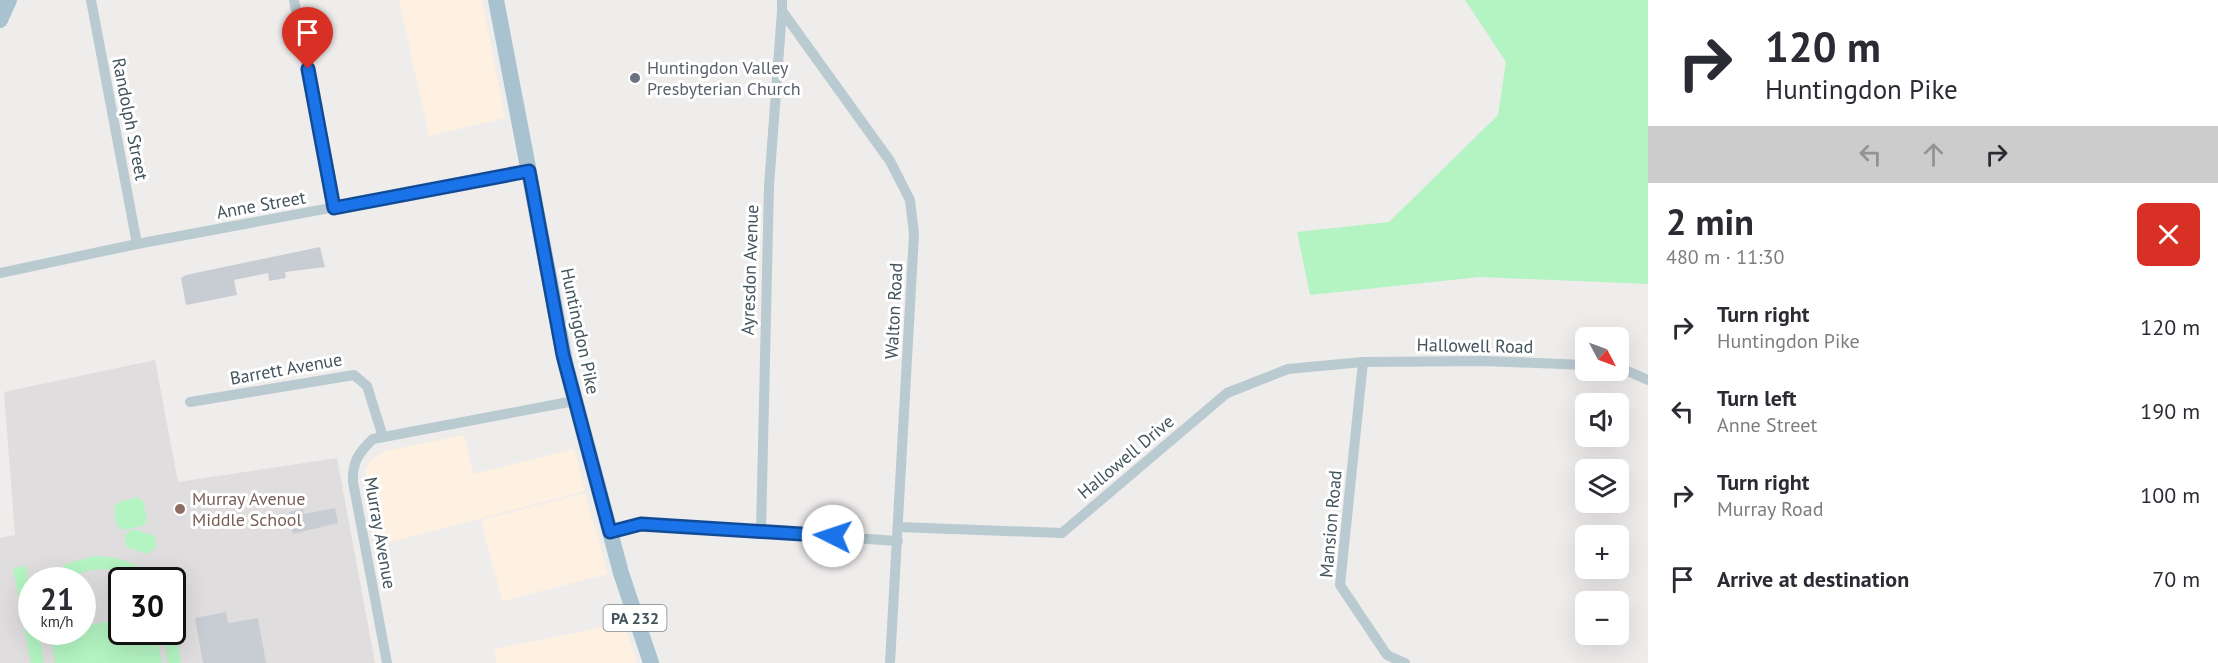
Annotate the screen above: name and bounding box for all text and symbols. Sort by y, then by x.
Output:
pin [282,7,333,69]
icon: arrive [291,16,324,49]
text: 120 m [1765,19,1881,74]
icon: right [1666,24,1744,102]
street label: Randolph Street [107,56,154,182]
place label: Huntingdon Valley Presbyterian Church [647,56,801,100]
marker: Huntingdon Valley Presbyterian Church [628,71,642,85]
text: Huntingdon Pike [1765,72,1958,106]
icon: left [1854,138,1887,171]
icon: ahead [1917,138,1950,171]
icon: right [1980,138,2013,171]
street label: Anne Street [215,185,307,224]
text: 2 min [1666,198,1754,245]
button: close [2137,203,2200,266]
street label: Ayresdon Avenue [736,204,763,336]
text: 480 m · 11:30 [1666,244,1784,270]
street label: Walton Road [879,262,908,360]
street label: Huntingdon Pike [556,266,605,396]
text: Turn right [1717,300,1809,328]
icon: right [1666,311,1699,344]
text: 120 m [2140,313,2200,341]
north arrow [1575,327,1629,381]
map controls [1575,327,1629,645]
text: Huntingdon Pike [1717,328,1860,354]
street label: Hallowell Road [1417,333,1533,358]
street label: Barrett Avenue [228,347,344,390]
text: Turn left [1717,384,1797,412]
button: sound [1575,393,1629,447]
icon: left [1666,395,1699,428]
text: 190 m [2140,397,2200,425]
street label: Hallowell Drive [1073,410,1179,504]
text: Anne Street [1717,412,1817,438]
button: layers [1575,459,1629,513]
text: Turn right [1717,468,1809,496]
street label: Mansion Road [1314,469,1347,579]
street label: Murray Avenue [359,475,402,591]
icon: right [1666,479,1699,512]
text: 100 m [2140,481,2200,509]
place label: Murray Avenue Middle School [192,487,305,531]
text: Murray Road [1717,496,1823,522]
marker: Murray Avenue Middle School [173,502,187,516]
position arrow [801,504,865,568]
button: + [1575,525,1629,579]
icon: arrive [1666,563,1699,596]
text: Arrive at destination [1717,565,1909,593]
text: 70 m [2152,565,2200,593]
speed limit sign: 30 [108,567,186,645]
text: 21 [40,579,74,618]
button: − [1575,591,1629,645]
road number: PA 232 [604,605,666,631]
text: km/h [41,612,73,631]

